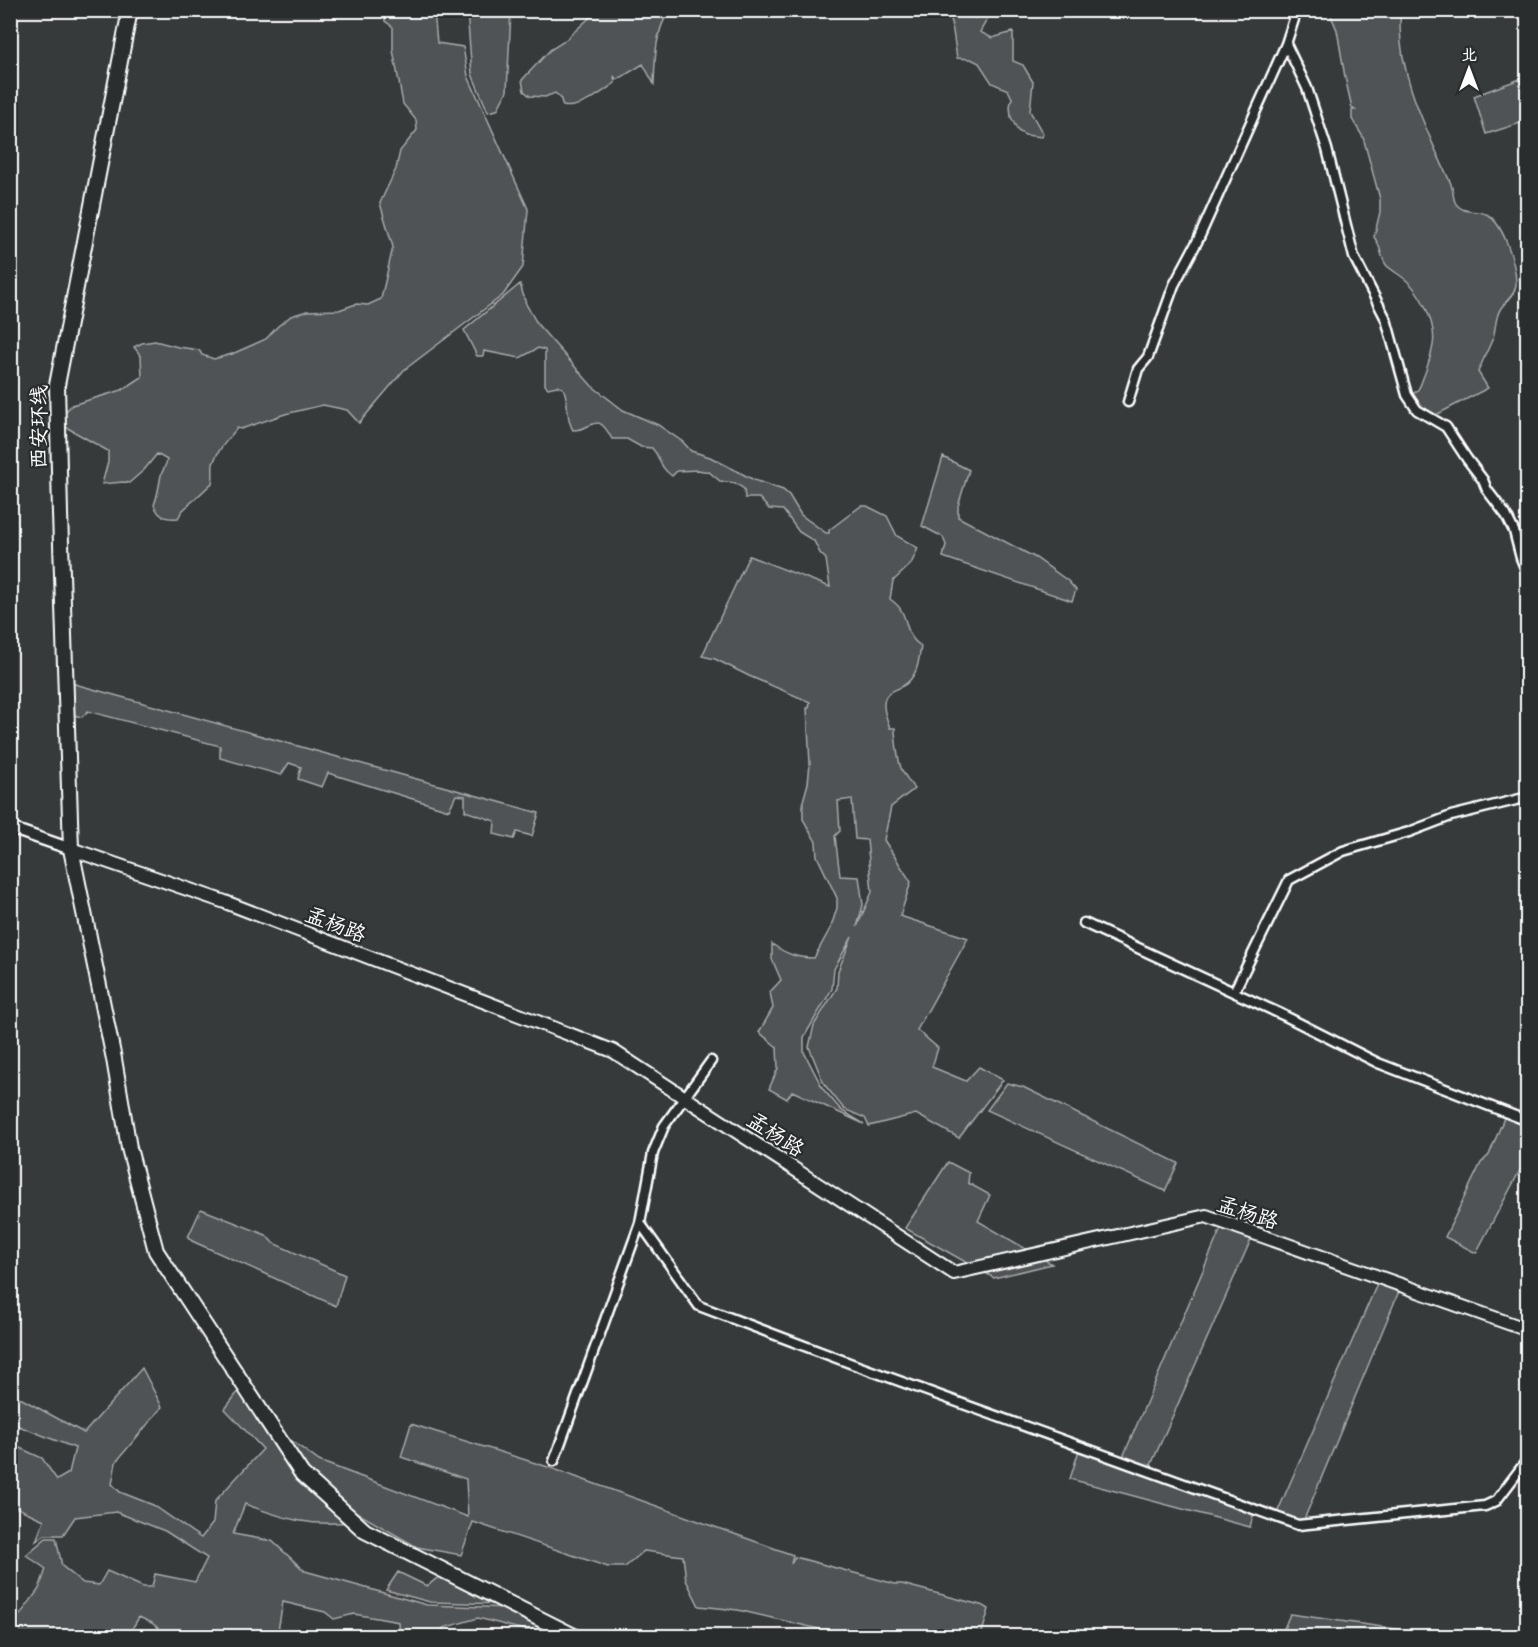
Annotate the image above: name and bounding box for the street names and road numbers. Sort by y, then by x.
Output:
street label: 西安环线 [24,385,53,469]
street label: 孟杨路 [301,899,371,949]
street label: 孟杨路 [742,1105,810,1163]
street label: 孟杨路 [1214,1188,1282,1236]

